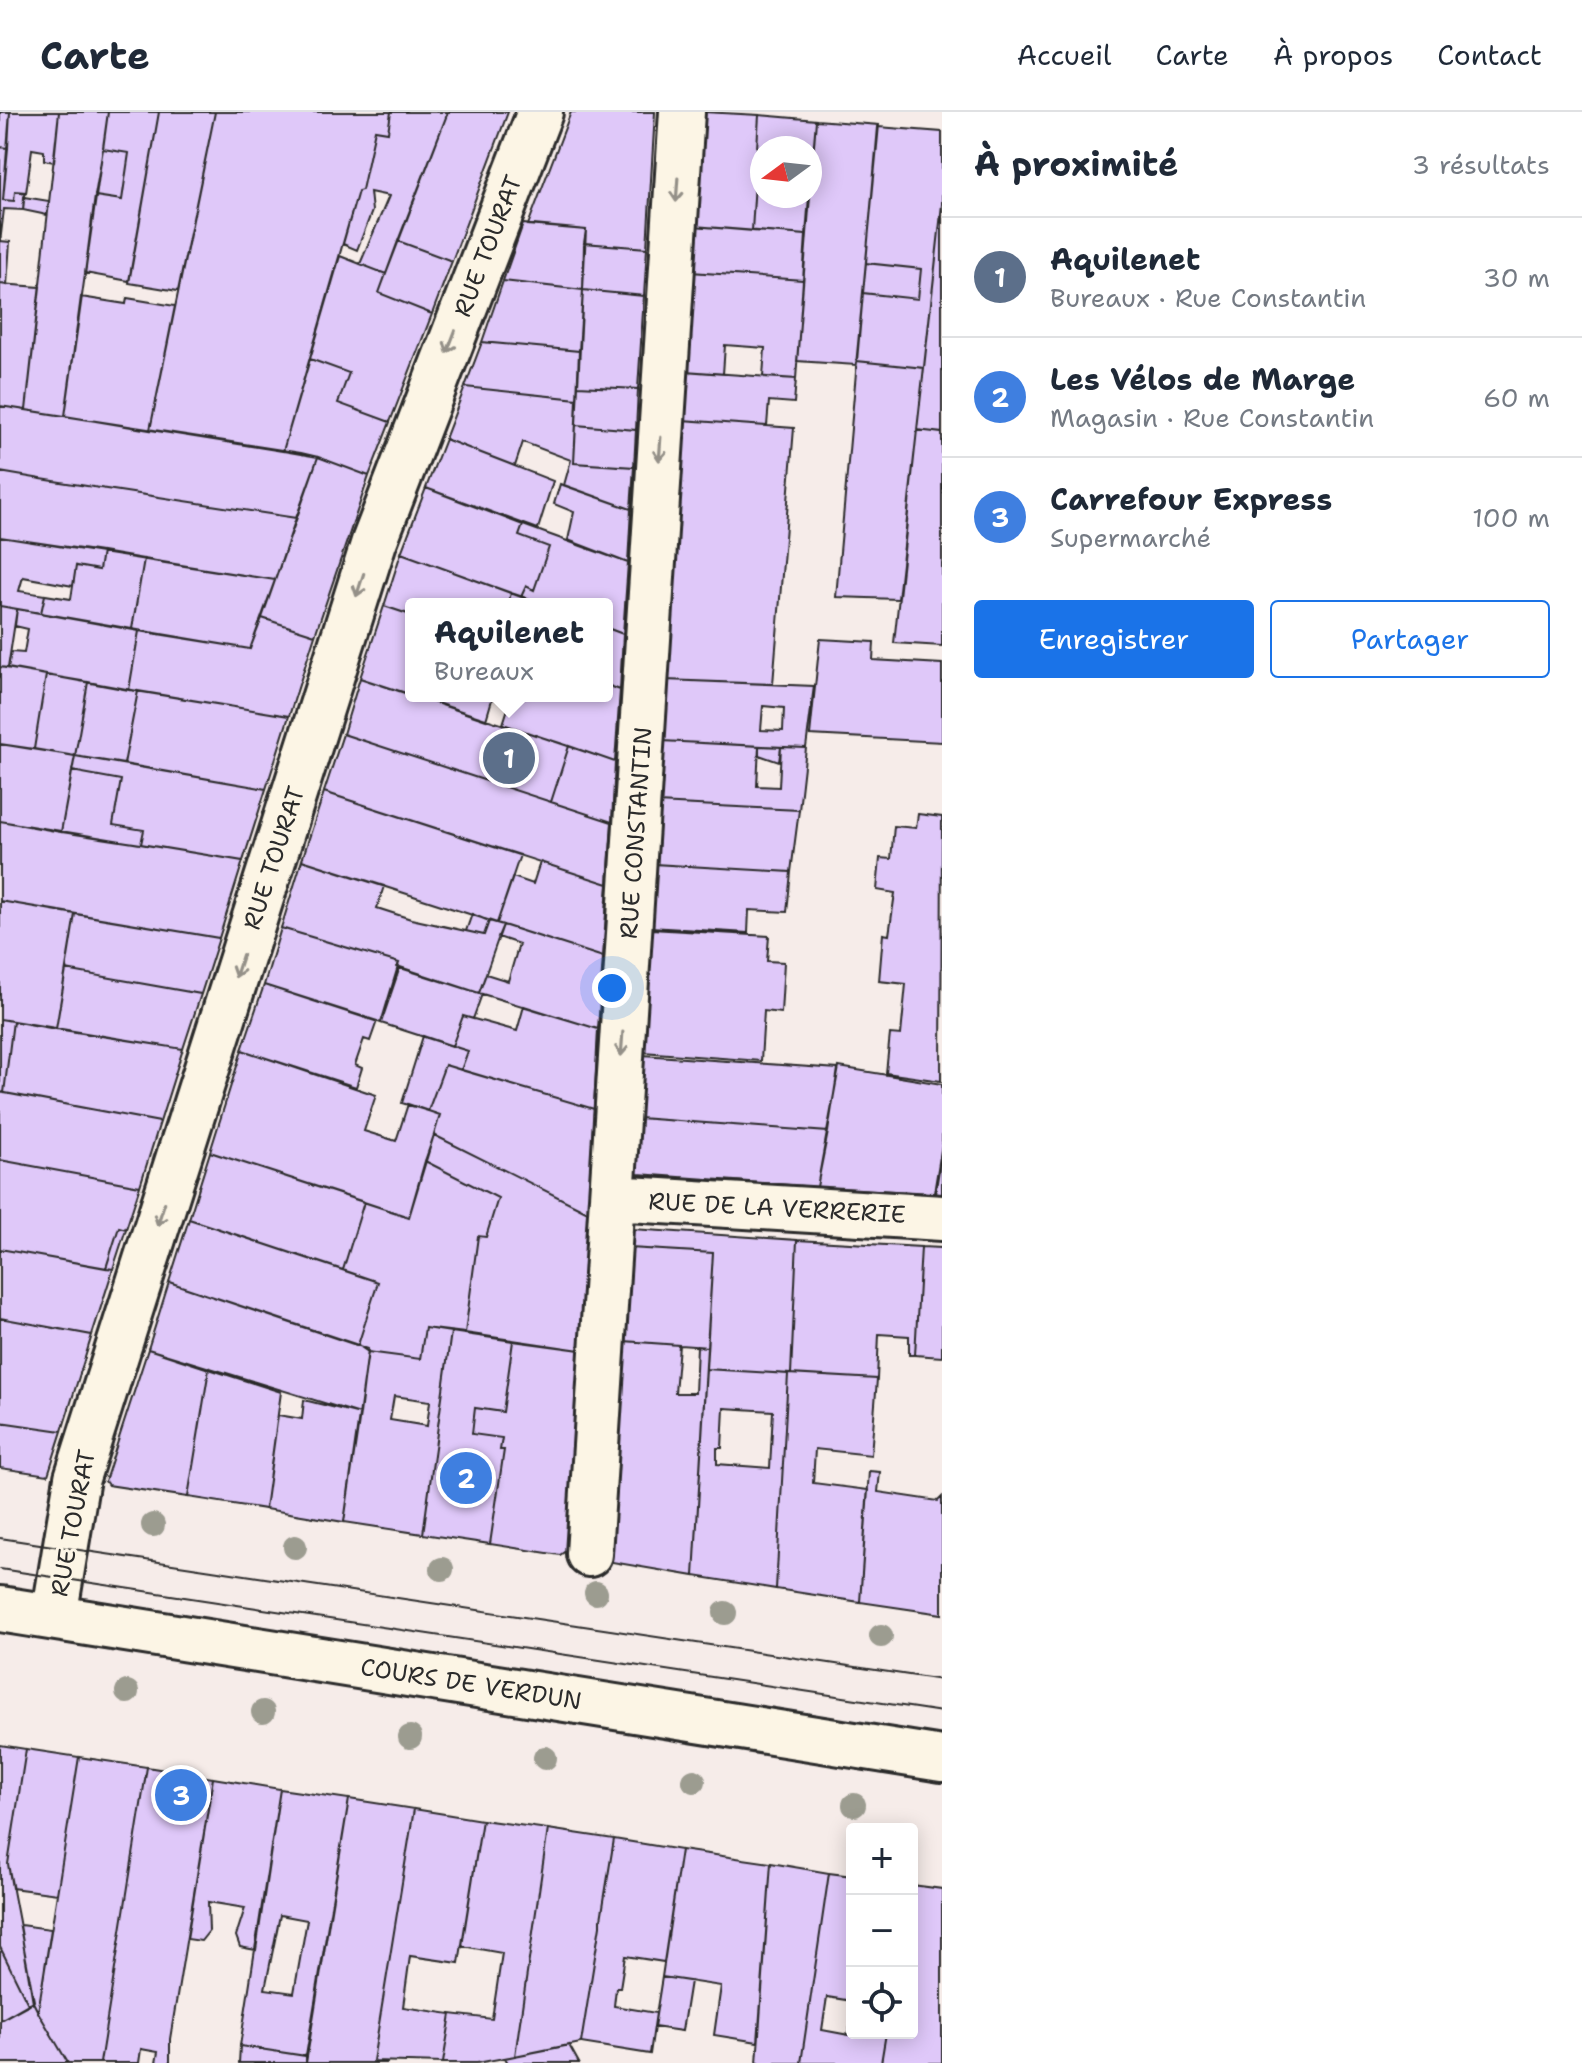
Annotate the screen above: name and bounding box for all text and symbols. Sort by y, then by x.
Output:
text: Carte [40,30,150,81]
text: Accueil [1017,36,1111,74]
text: Carte [1155,36,1229,74]
text: À propos [1273,36,1393,74]
text: Contact [1437,36,1542,74]
north arrow [750,136,822,208]
text: À proximité [974,141,1178,187]
text: 3 résultats [1412,147,1550,182]
street label: RUE TOURAT [446,171,530,321]
one-way arrow [669,176,684,203]
text: Aquilenet [1050,239,1200,280]
text: 1 [994,260,1006,295]
text: 30 m [1483,260,1550,295]
text: Bureaux · Rue Constantin [1050,280,1366,315]
one-way arrow [443,329,457,354]
text: Les Vélos de Marge [1050,359,1355,400]
text: 2 [991,380,1009,415]
text: 60 m [1483,380,1550,415]
text: Magasin · Rue Constantin [1050,400,1374,435]
one-way arrow [652,435,667,462]
text: Carrefour Express [1050,479,1332,520]
text: 3 [991,500,1009,535]
text: 100 m [1472,500,1550,535]
text: Supermarché [1050,520,1211,555]
one-way arrow [352,572,367,597]
popup [405,598,613,702]
button: Enregistrer [974,600,1254,678]
button: Partager [1270,600,1550,678]
text: Aquilenet [434,612,584,653]
text: Bureaux [434,653,534,688]
street label: RUE CONSTANTIN [613,726,659,940]
pin: 1 [483,728,535,788]
street label: RUE TOURAT [236,782,312,934]
one-way arrow [231,954,246,979]
your location [592,968,632,1008]
one-way arrow [614,1030,629,1057]
street label: RUE DE LA VERRERIE [648,1185,906,1231]
one-way arrow [152,1202,167,1227]
street label: RUE TOURAT [43,1447,103,1599]
pin: 2 [440,1448,492,1508]
street label: COURS DE VERDUN [358,1651,584,1717]
pin: 3 [155,1765,207,1825]
map controls [846,1823,918,2039]
button: + [846,1823,918,1895]
button: − [846,1895,918,1967]
button: locate [846,1967,918,2039]

